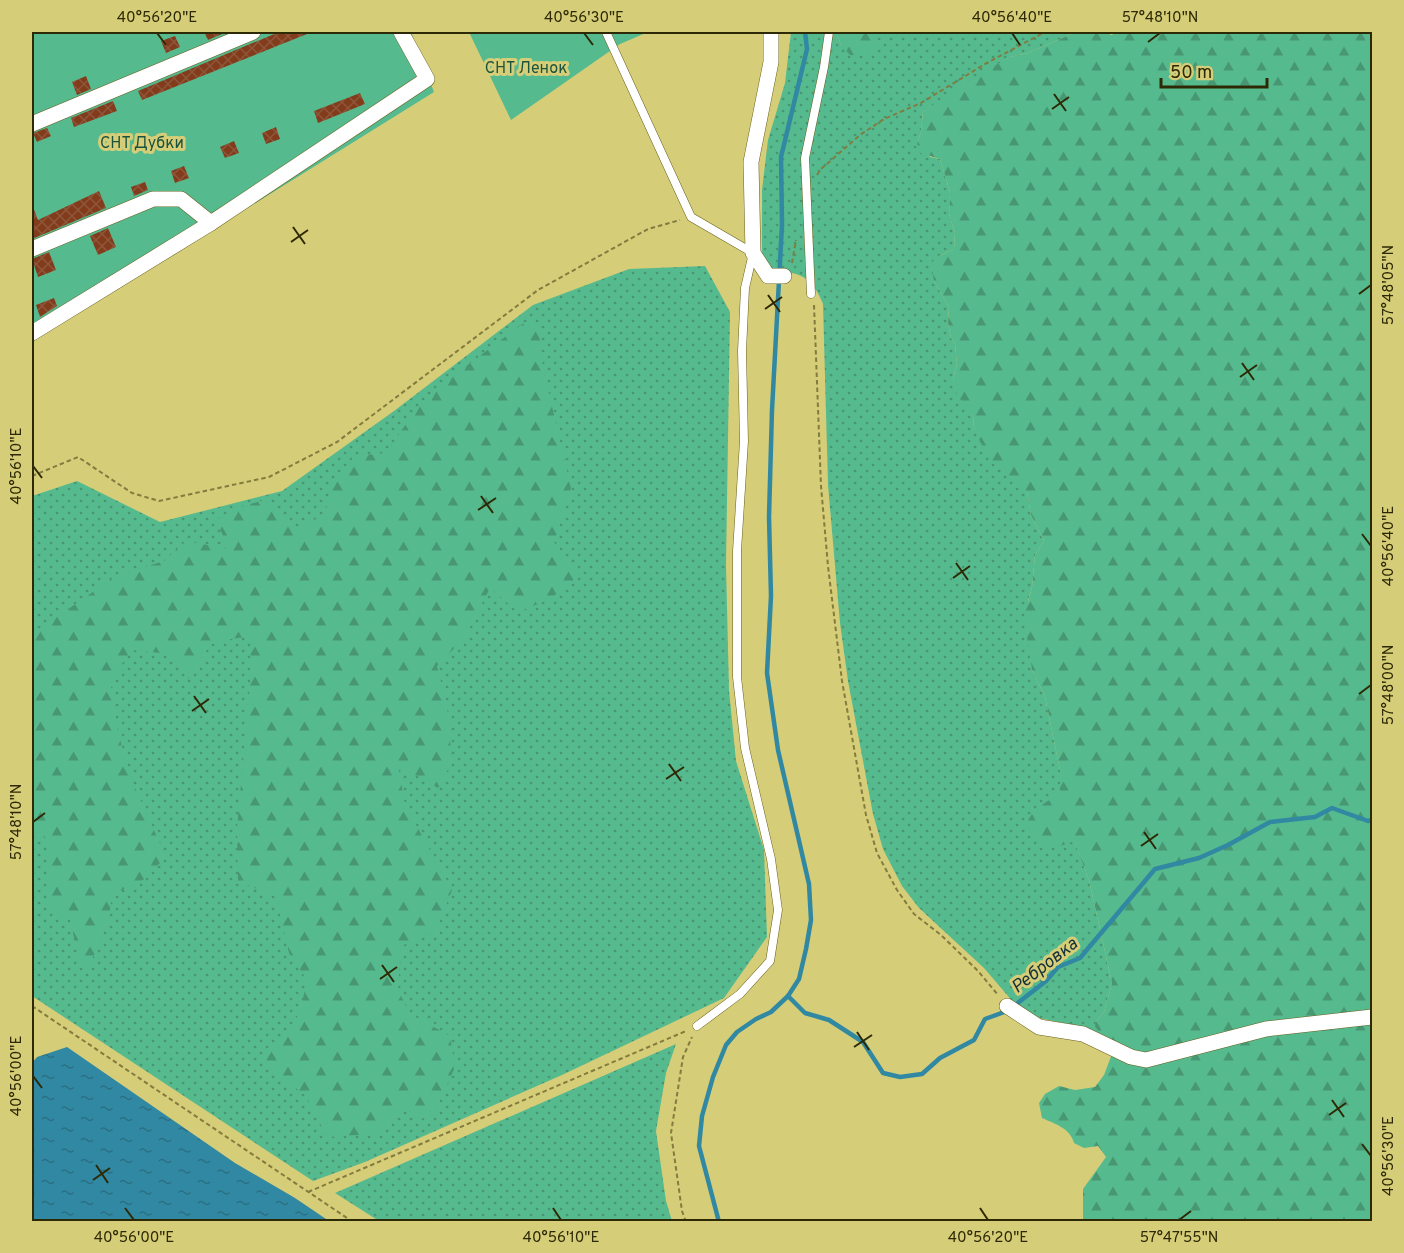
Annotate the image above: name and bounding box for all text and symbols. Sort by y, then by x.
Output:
text: 40°56'20"E [117,9,197,28]
text: 40°56'30"E [544,9,624,28]
text: 40°56'40"E [972,9,1052,28]
text: 57°48'10"N [1122,9,1198,28]
scale bar [1161,51,1268,89]
park label: СНТ Ленок [485,59,567,79]
text: 50 m [1170,62,1212,85]
park label: СНТ Дубки [100,134,184,154]
text: 57°48'05"N [1380,245,1399,325]
text: 40°56'10"E [8,428,27,504]
text: 40°56'40"E [1380,506,1399,586]
text: 57°48'00"N [1380,645,1399,725]
text: 57°48'10"N [8,784,27,860]
water label: Ребровка [1007,933,1083,999]
text: 40°56'00"E [8,1036,27,1116]
text: 40°56'30"E [1380,1116,1399,1196]
text: 40°56'00"E [94,1229,174,1248]
text: 40°56'10"E [523,1229,599,1248]
text: 40°56'20"E [948,1229,1028,1248]
text: 57°47'55"N [1140,1229,1218,1248]

